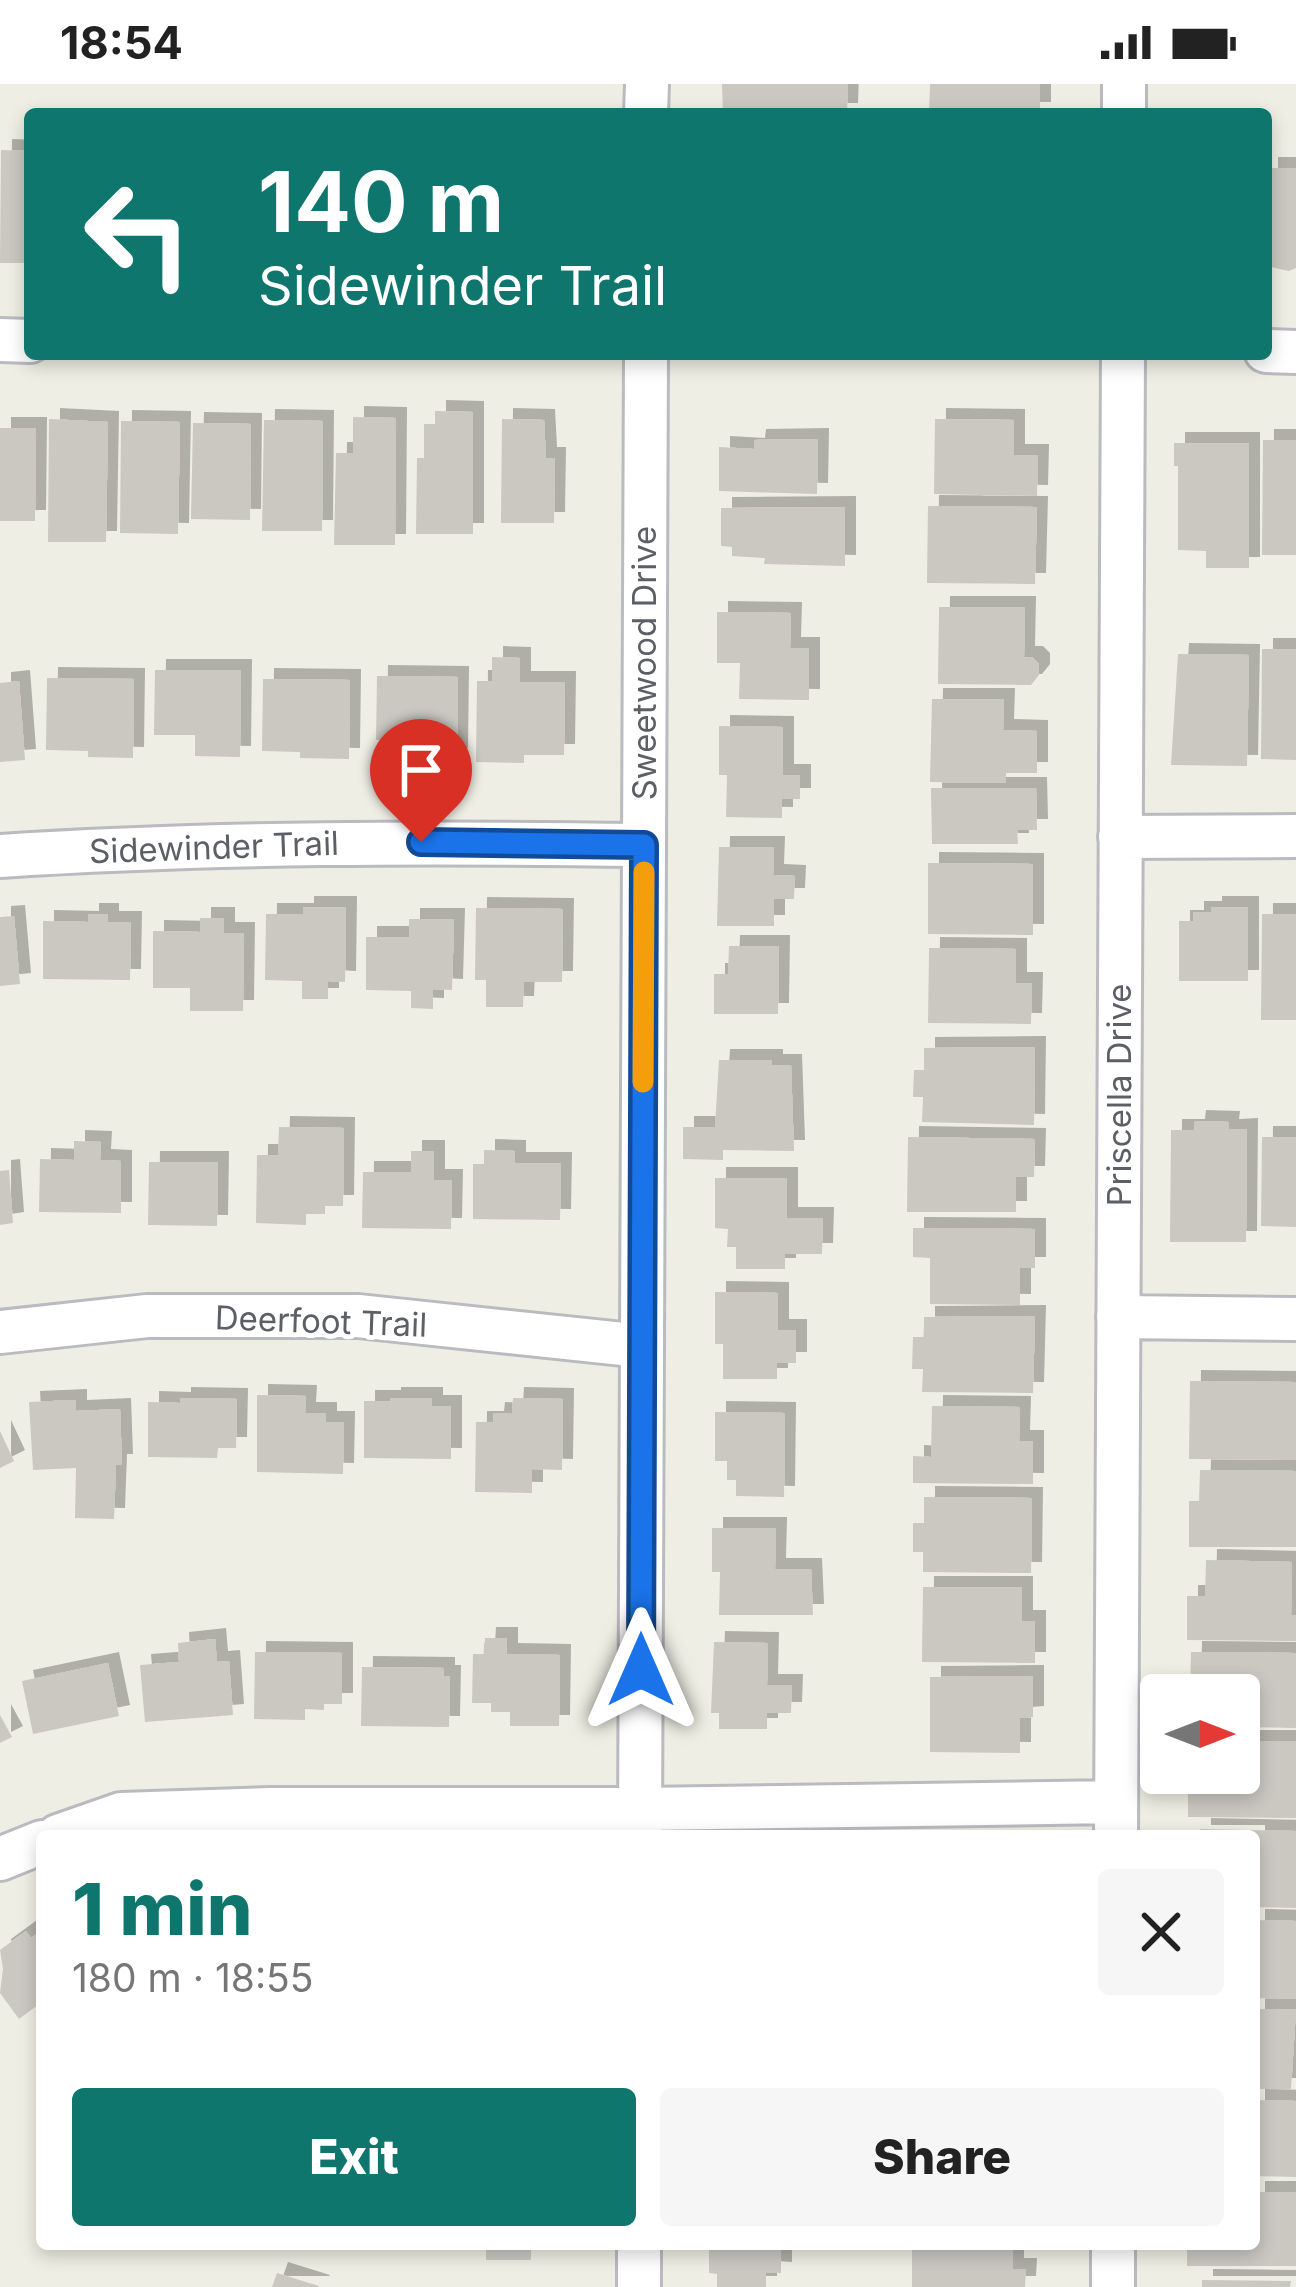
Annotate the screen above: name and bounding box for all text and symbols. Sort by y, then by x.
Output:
text: 18:54 [60,15,183,70]
text: 140 m [258,151,504,252]
icon: left [60,156,216,312]
text: Sidewinder Trail [258,253,667,318]
street label: Sweetwood Drive [624,526,664,800]
pin [370,719,472,842]
icon: arrive [388,737,454,803]
street label: Sidewinder Trail [88,823,340,871]
street label: Priscella Drive [1099,983,1139,1207]
street label: Deerfoot Trail [214,1297,428,1345]
position arrow [578,1607,704,1733]
north arrow [1140,1674,1260,1794]
map controls [1140,1674,1260,1794]
text: 1 min [72,1865,252,1952]
button: close [1098,1869,1224,1995]
text: 180 m · 18:55 [72,1954,314,2001]
button: Exit [72,2088,636,2226]
button: Share [660,2088,1224,2226]

